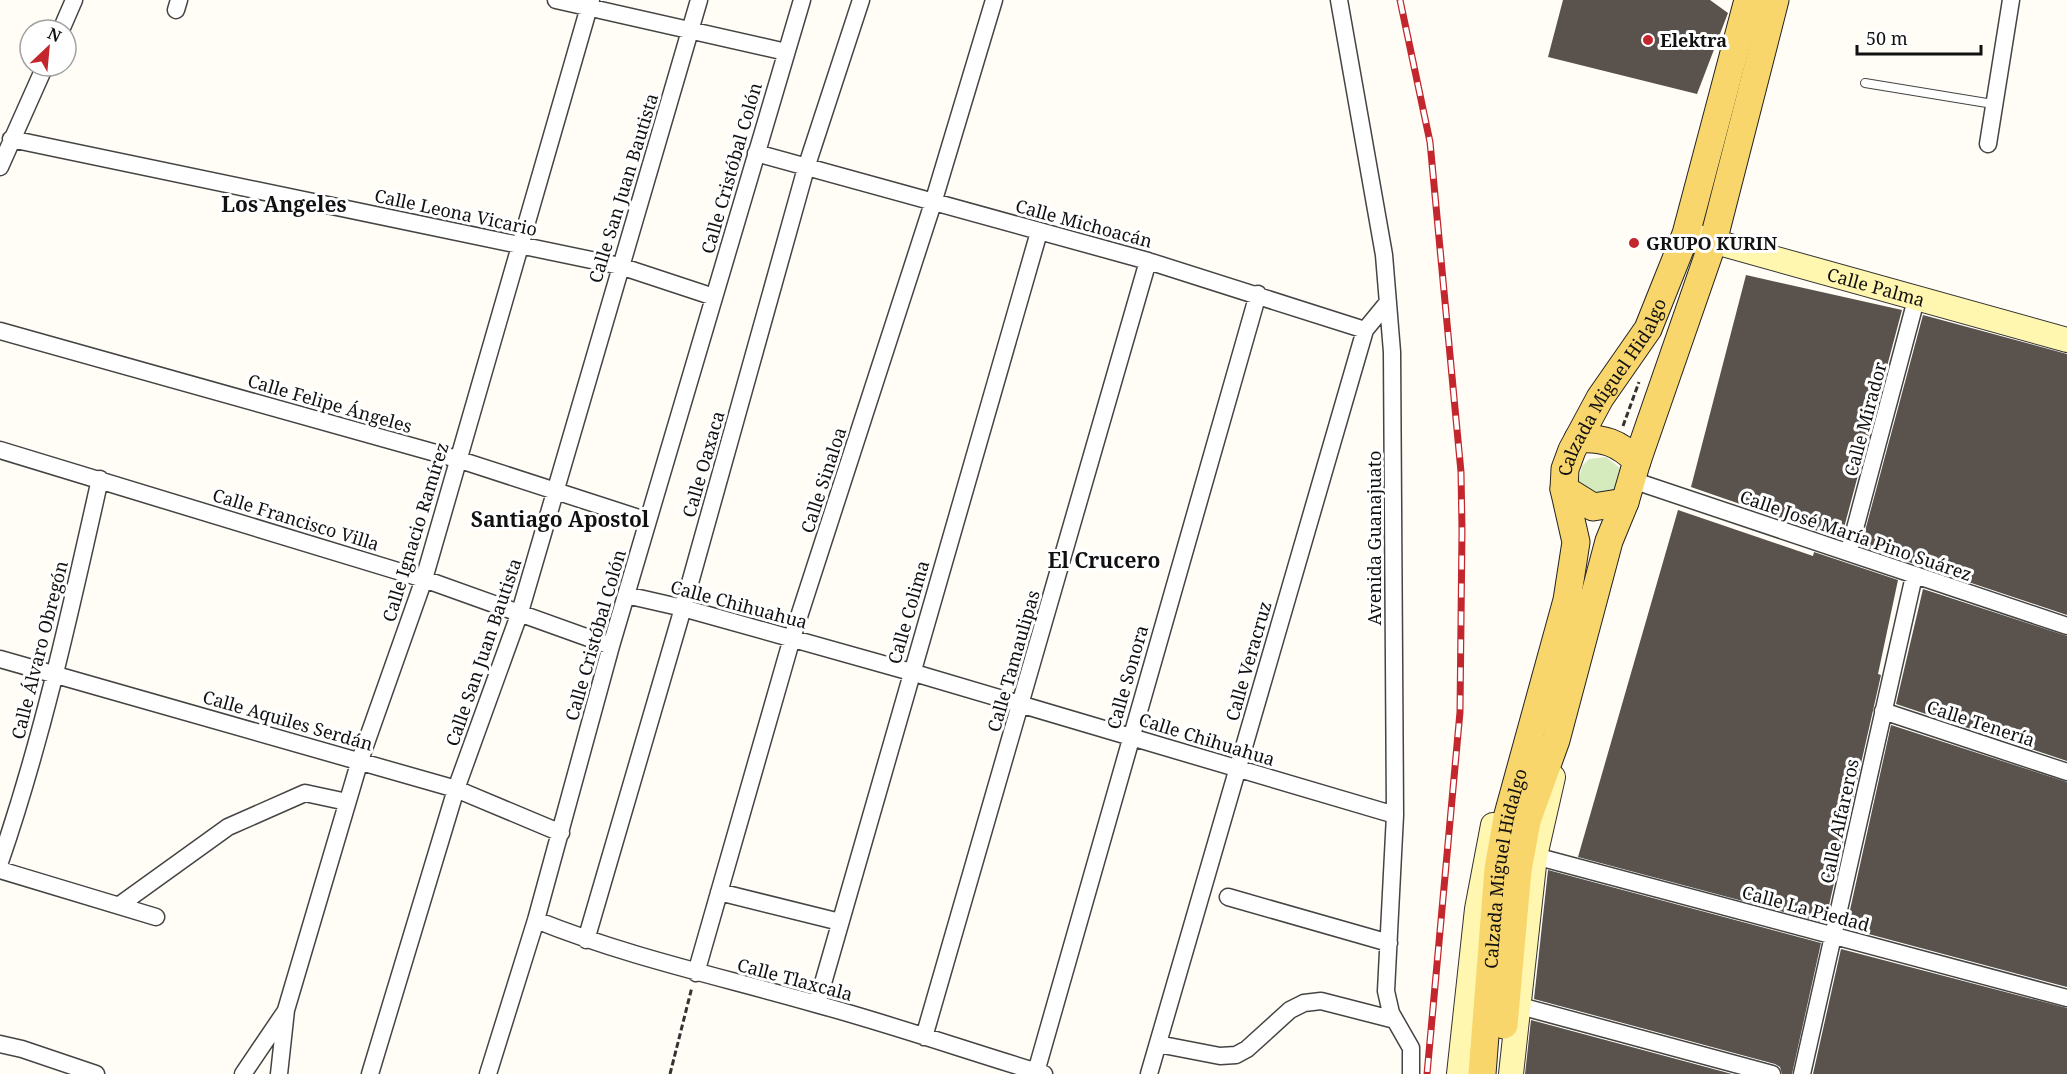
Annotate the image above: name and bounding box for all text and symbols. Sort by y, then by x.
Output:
north arrow [18,18,78,78]
scale bar [1857,18,1982,56]
text: N [44,22,65,47]
text: 50 m [1866,26,1908,50]
place label: Elektra [1660,28,1727,52]
marker: Elektra [1641,33,1655,47]
street label: Calle Cristóbal Colón [695,79,767,256]
street label: Calle San Juan Bautista [583,90,663,286]
street label: Calle Leona Vicario [372,183,540,241]
district label: Los Angeles [221,190,347,218]
street label: Calle Michoacán [1013,193,1155,253]
place label: GRUPO KURIN [1646,231,1777,255]
marker: GRUPO KURIN [1627,236,1641,250]
street label: Calle Palma [1824,262,1928,312]
street label: Calzada Miguel Hidalgo [1553,294,1671,476]
street label: Calle Mirador [1838,359,1892,479]
street label: Calle Felipe Ángeles [245,368,415,438]
street label: Calle Oaxaca [676,408,730,520]
street label: Calle Sinaloa [795,424,851,536]
street label: Calle Ignacio Ramírez [376,439,454,625]
street label: Avenida Guanajuato [1362,451,1386,625]
street label: Calle Francisco Villa [210,482,382,556]
street label: Calle José María Pino Suárez [1737,484,1975,586]
district label: Santiago Apostol [471,505,650,533]
street label: Calle Cristóbal Colón [559,546,631,723]
district label: El Crucero [1048,546,1160,574]
street label: Calle San Juan Bautista [440,555,526,749]
street label: Calle Colima [882,557,934,667]
street label: Calle Álvaro Obregón [5,558,73,742]
street label: Calle Chihuahua [668,574,810,634]
street label: Calle Tamaulipas [981,587,1045,735]
street label: Calle Veracruz [1219,598,1277,724]
street label: Calle Sonora [1101,622,1153,732]
street label: Calle Aquiles Serdán [200,684,376,756]
street label: Calle Tenería [1924,694,2038,752]
street label: Calle Chihuahua [1136,707,1278,771]
street label: Calle Alfareros [1814,756,1864,886]
street label: Calzada Miguel Hidalgo [1478,766,1532,970]
street label: Calle La Piedad [1740,879,1872,937]
street label: Calle Tlaxcala [735,952,855,1006]

